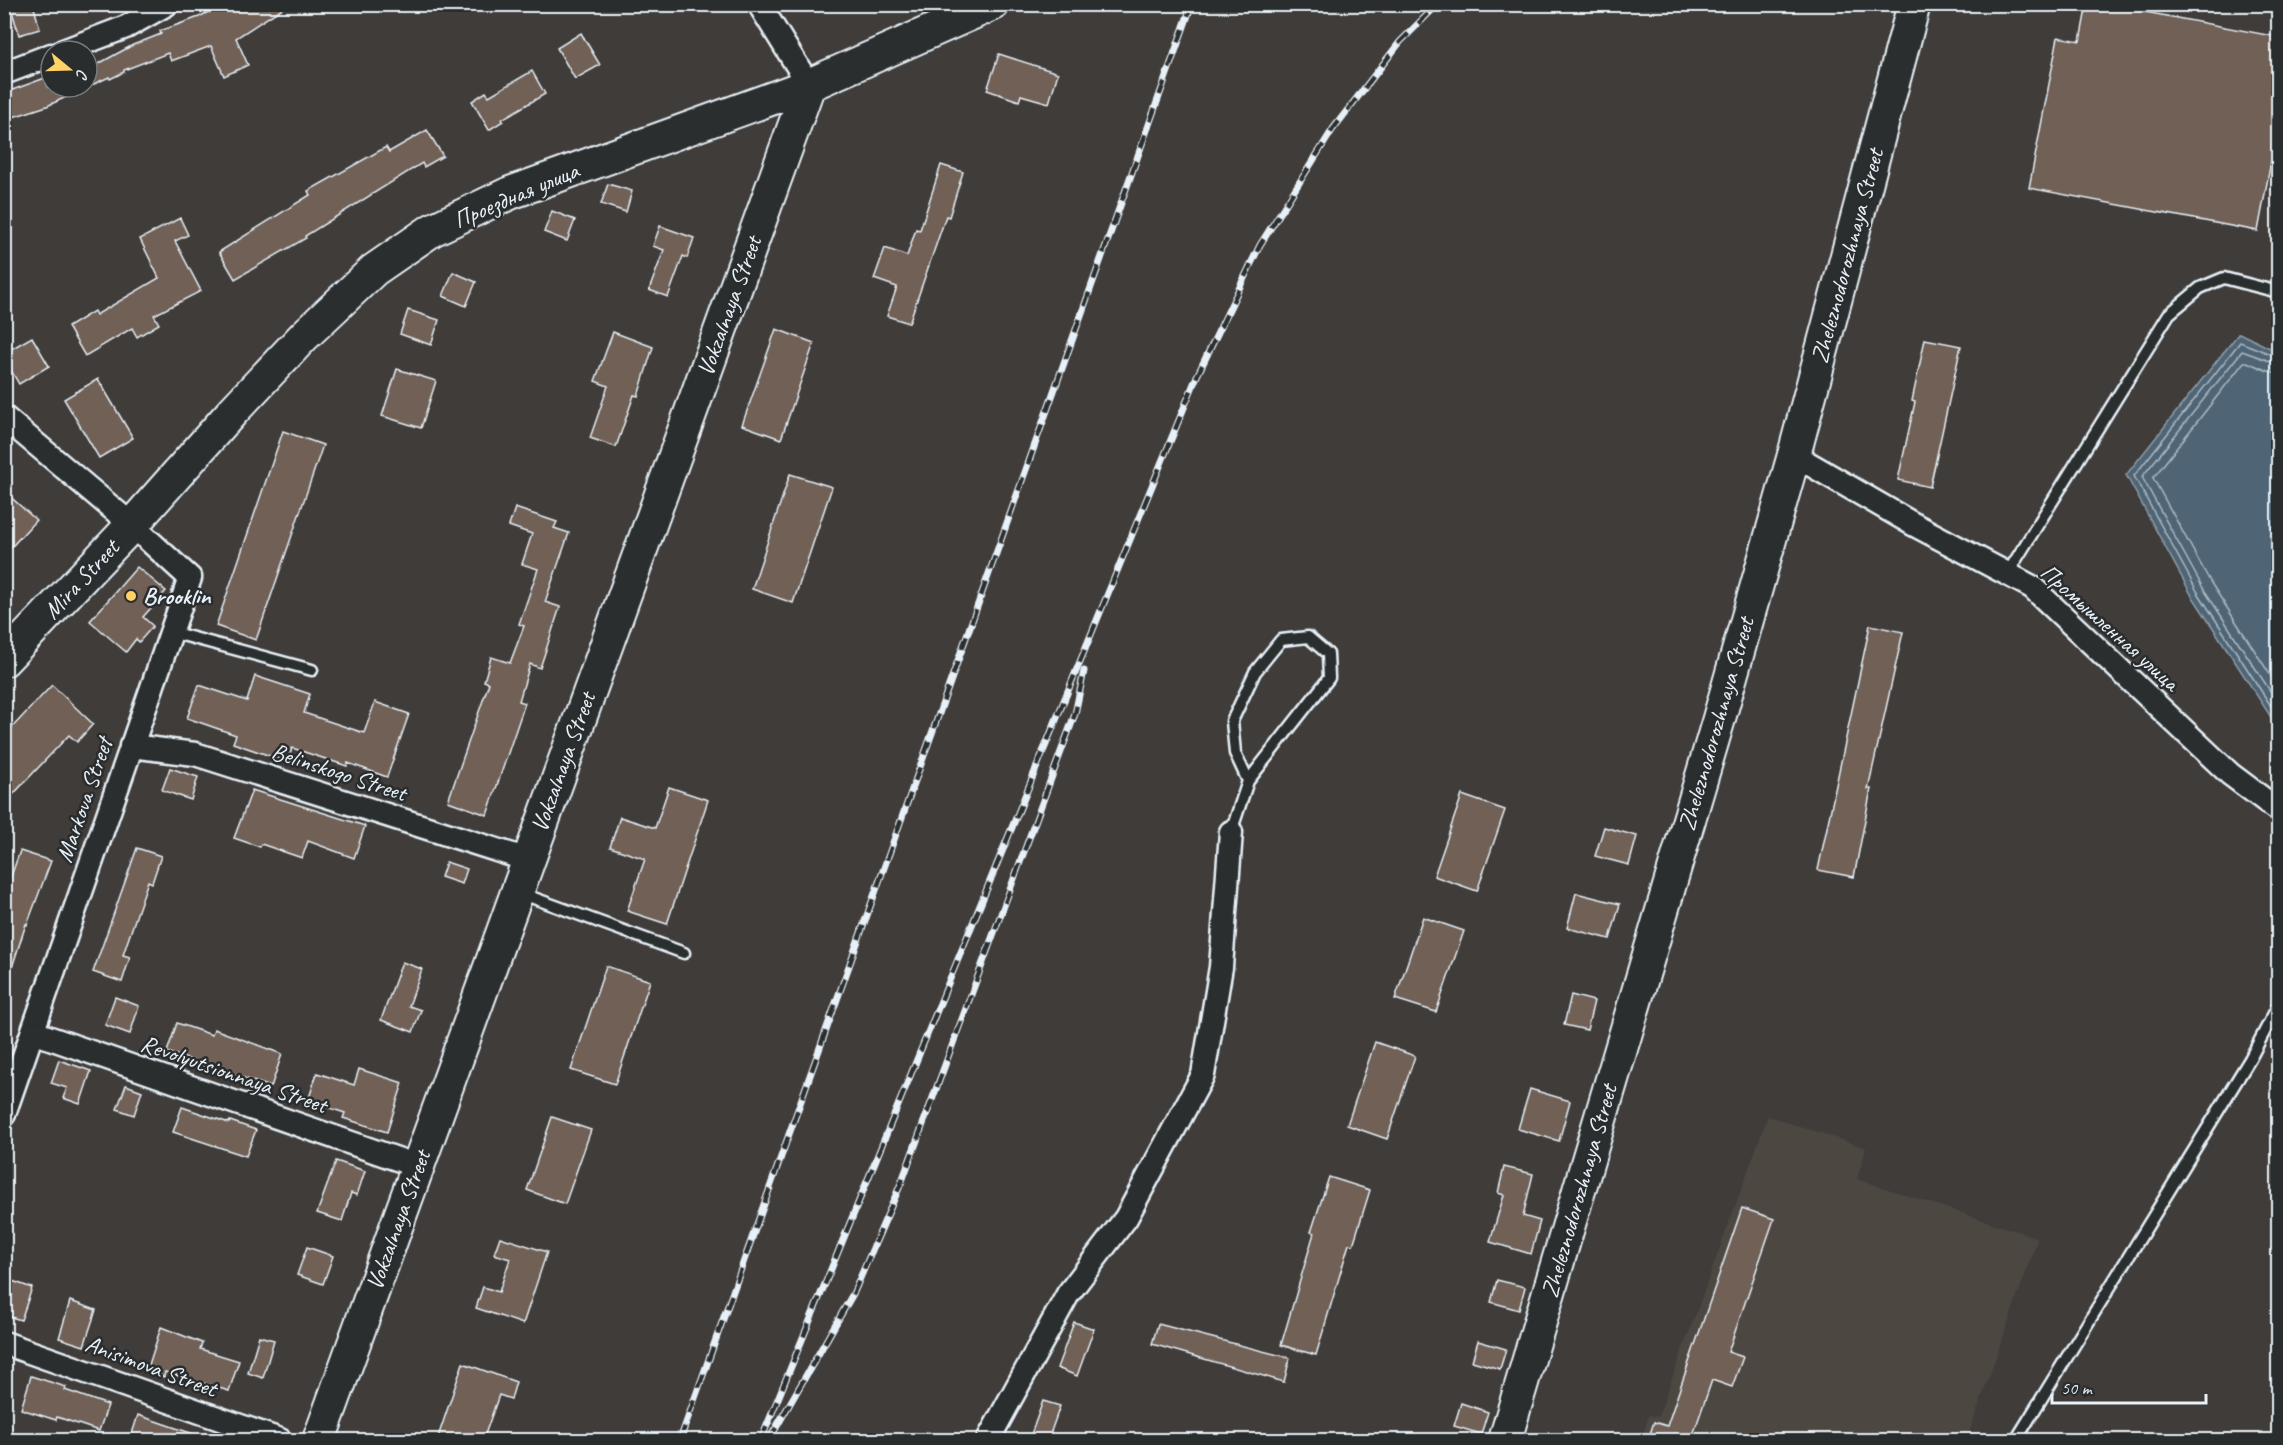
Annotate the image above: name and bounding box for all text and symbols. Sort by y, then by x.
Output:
north arrow [39,39,99,99]
text: С [71,67,93,83]
street label: Zheleznodorozhnaya Street [1804,144,1891,366]
street label: Проездная улица [449,155,585,235]
street label: Vokzalnaya Street [690,230,769,380]
street label: Mira Street [37,531,127,625]
street label: Промышленная улица [2034,557,2187,699]
place label: Brooklin [143,581,212,611]
marker: Brooklin [124,589,138,603]
street label: Zheleznodorozhnaya Street [1671,612,1761,834]
street label: Vokzalnaya Street [524,686,603,836]
street label: Markova Street [49,731,120,866]
street label: Belinskogo Street [268,736,412,809]
street label: Revolyutsionnaya Street [137,1028,333,1121]
street label: Zheleznodorozhnaya Street [1534,1079,1624,1301]
street label: Vokzalnaya Street [359,1144,438,1294]
street label: Anisimova Street [81,1328,223,1404]
scale bar [2052,1367,2206,1405]
text: 50 m [2061,1377,2094,1399]

